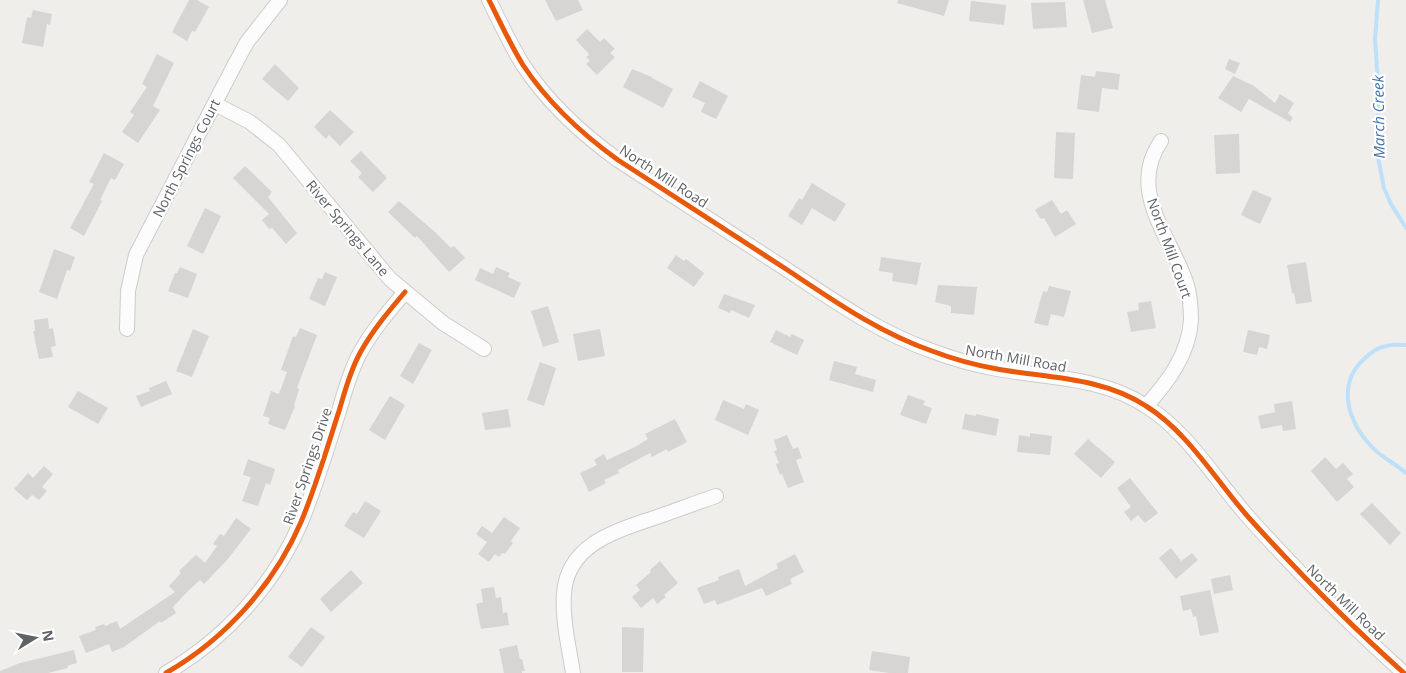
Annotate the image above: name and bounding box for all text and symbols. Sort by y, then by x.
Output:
water label: March Creek [1367,75,1389,159]
street label: North Springs Court [148,96,224,220]
street label: North Mill Road [616,140,712,212]
street label: River Springs Lane [302,176,394,280]
street label: North Mill Court [1143,195,1197,301]
street label: North Mill Road [964,340,1068,376]
street label: River Springs Drive [278,405,336,527]
street label: North Mill Road [1303,560,1389,644]
north arrow [10,613,60,663]
text: N [38,628,59,643]

